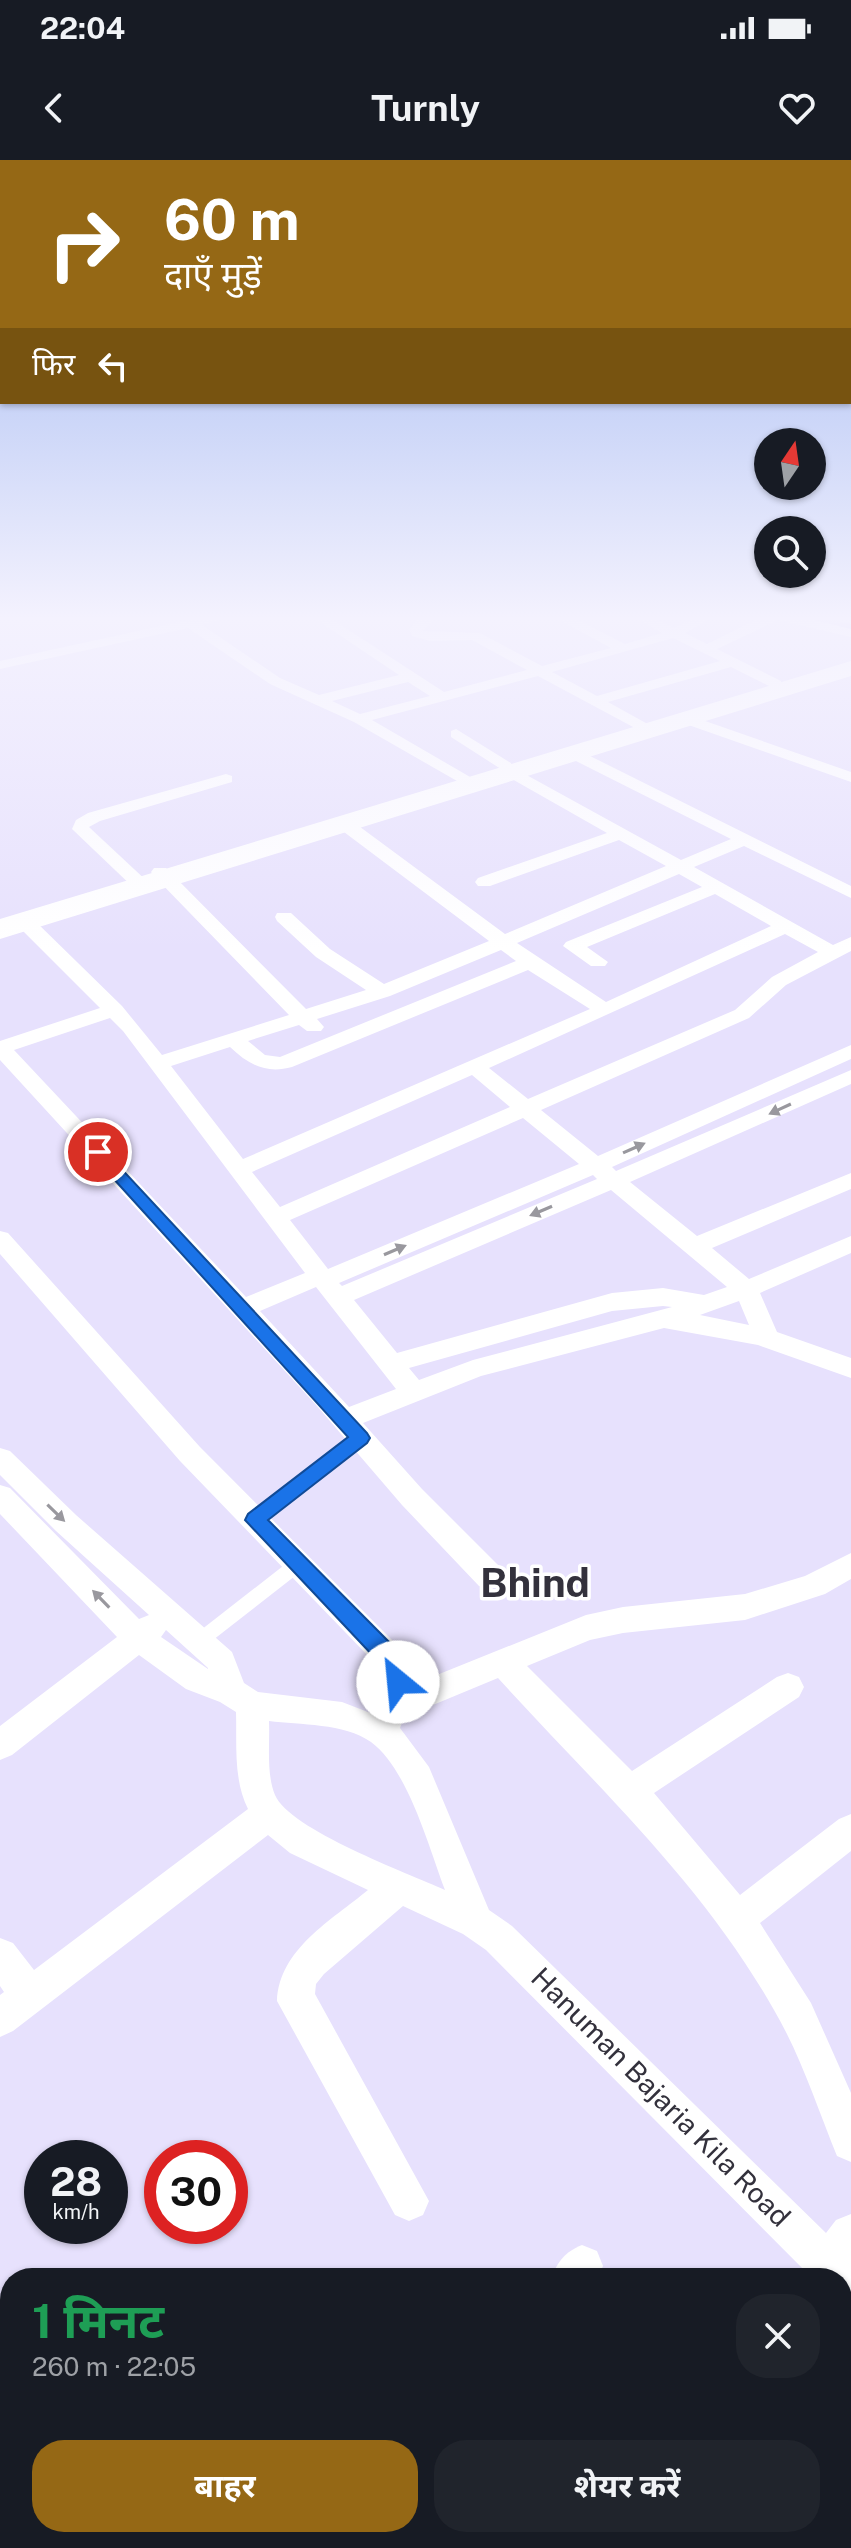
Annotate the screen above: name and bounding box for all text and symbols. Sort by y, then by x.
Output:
text: 22:04 [40,10,125,46]
icon: back [32,86,76,130]
icon: heart [775,86,819,130]
text: Turnly [371,87,480,129]
text: 60 m [164,187,300,253]
icon: right [32,192,136,296]
text: दाएँ मुड़ें [164,254,262,296]
icon: left [91,344,135,388]
text: फिर [32,346,75,382]
north arrow [754,428,826,500]
map controls [754,428,826,588]
button: search [754,516,826,588]
one-way arrow [769,1102,792,1116]
pin [64,1118,132,1186]
icon: arrive [76,1130,120,1174]
one-way arrow [622,1142,646,1155]
one-way arrow [529,1204,553,1217]
one-way arrow [383,1243,407,1256]
one-way arrow [46,1503,65,1522]
district label: Bhind [480,1559,590,1606]
one-way arrow [92,1590,110,1609]
position arrow [356,1640,440,1724]
street label: Hanuman Bajaria Kila Road [525,1960,798,2233]
speed limit sign: 30 [144,2140,248,2244]
text: 28 [50,2158,102,2205]
text: km/h [52,2200,100,2224]
text: 1 मिनट [32,2292,164,2349]
button: close [736,2294,820,2378]
text: 260 m · 22:05 [32,2351,196,2382]
button: बाहर [32,2440,418,2532]
button: शेयर करें [434,2440,820,2532]

